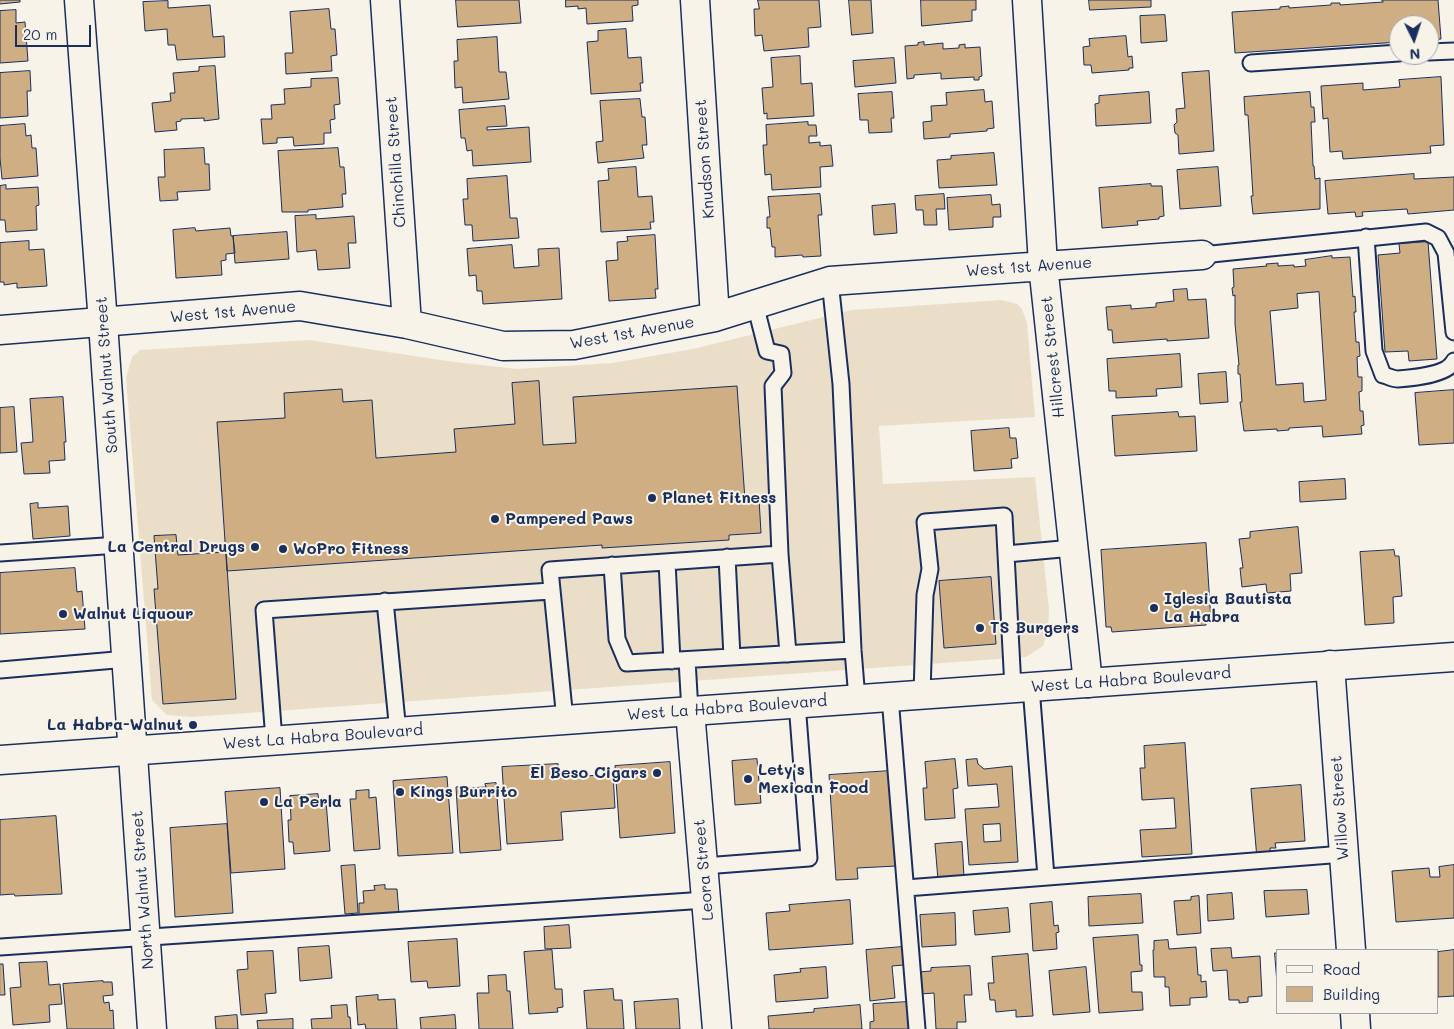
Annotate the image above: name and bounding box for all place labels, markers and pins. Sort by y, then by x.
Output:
place label: Planet Fitness [662,488,776,508]
marker: Planet Fitness [646,492,658,504]
place label: Pampered Paws [505,509,633,529]
marker: Pampered Paws [489,513,501,525]
place label: La Central Drugs [108,537,245,557]
place label: WoPro Fitness [293,539,409,559]
marker: La Central Drugs [249,541,261,553]
marker: WoPro Fitness [277,543,289,555]
place label: Iglesia Bautista La Habra [1164,589,1292,627]
marker: Iglesia Bautista La Habra [1148,602,1160,614]
place label: Walnut Liquour [73,604,193,624]
marker: Walnut Liquour [57,608,69,620]
place label: TS Burgers [990,618,1079,638]
marker: TS Burgers [974,622,986,634]
place label: La Habra-Walnut [47,715,183,735]
marker: La Habra-Walnut [187,719,199,731]
place label: Lety's Mexican Food [758,760,868,798]
place label: El Beso Cigars [530,763,647,783]
marker: El Beso Cigars [651,767,663,779]
marker: Lety's Mexican Food [742,773,754,785]
place label: Kings Burrito [410,782,517,802]
marker: Kings Burrito [394,786,406,798]
place label: La Perla [274,792,342,812]
marker: La Perla [258,796,270,808]

